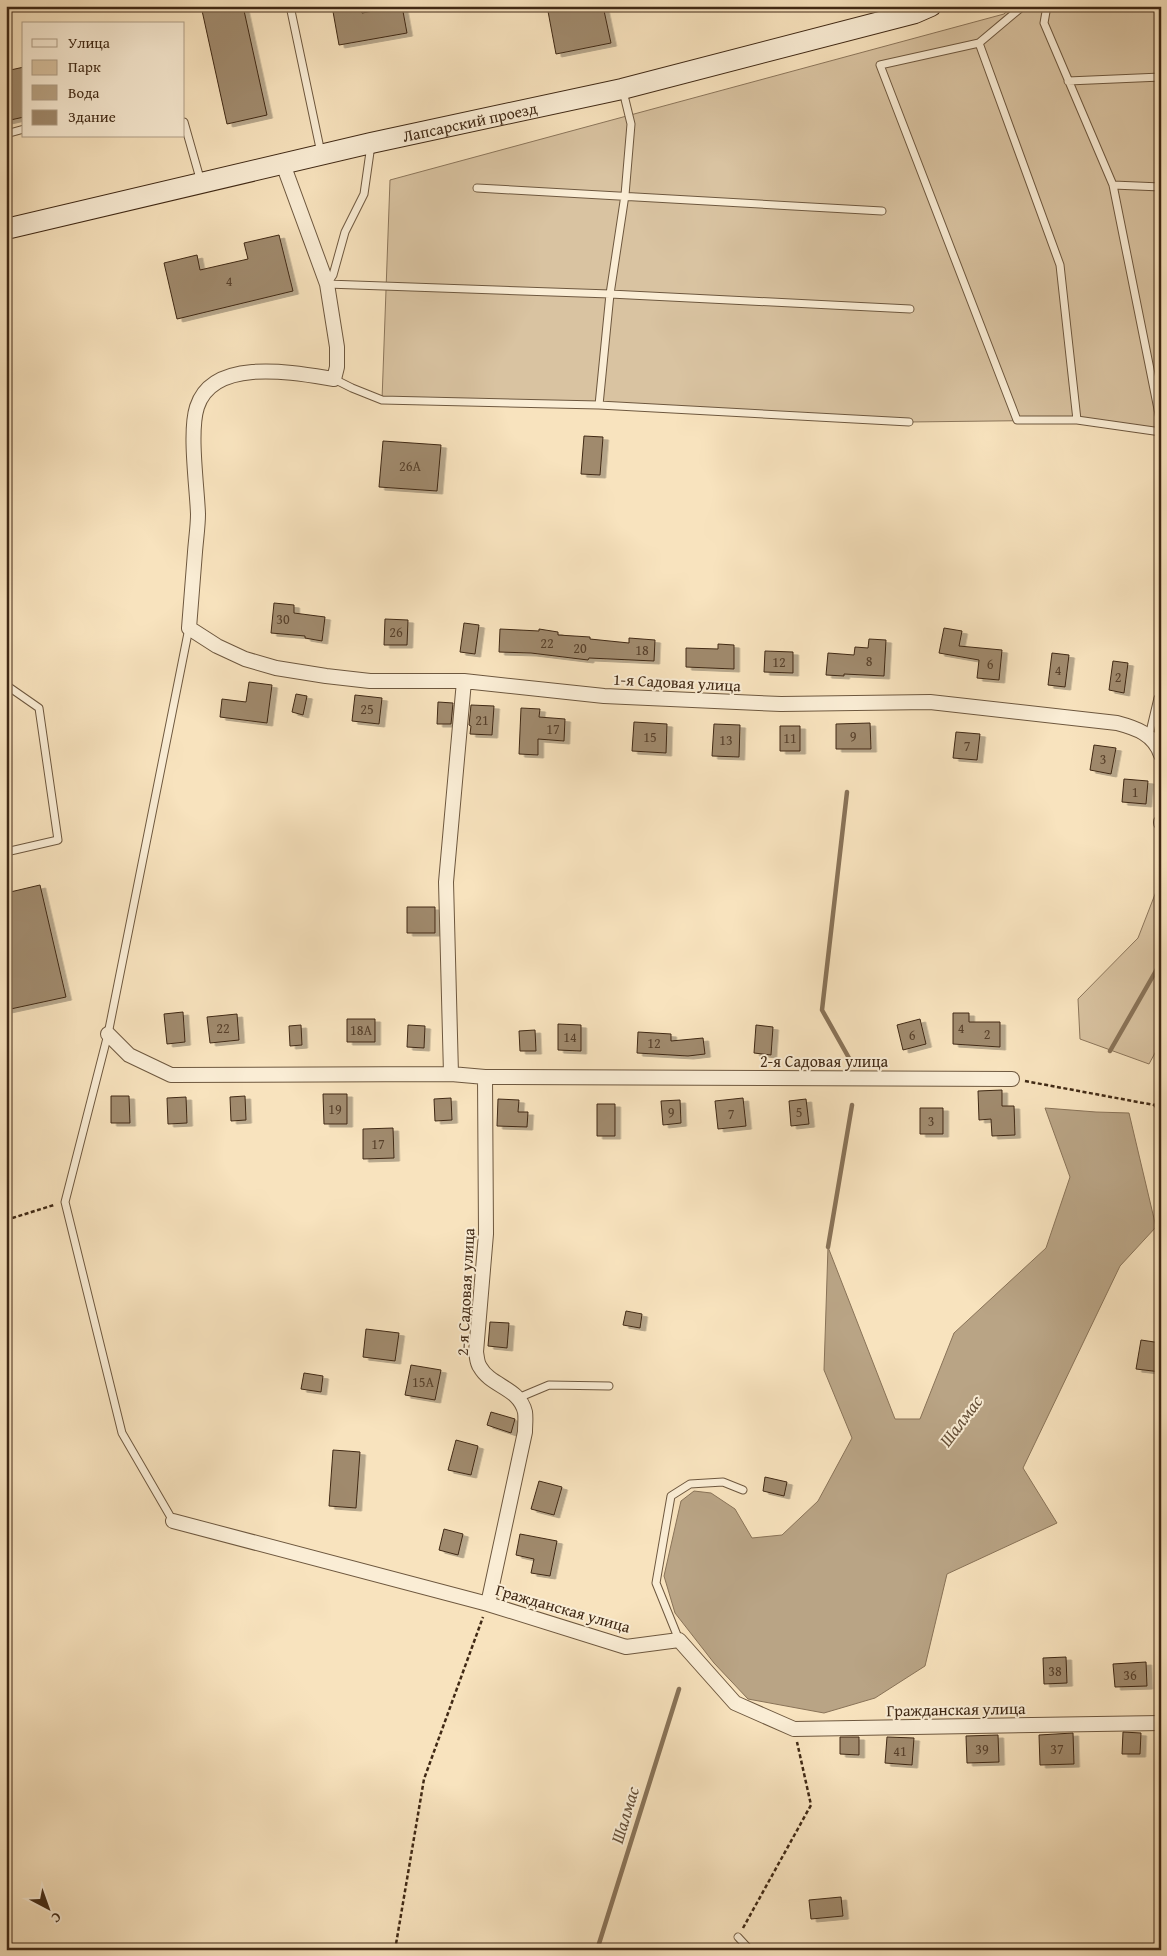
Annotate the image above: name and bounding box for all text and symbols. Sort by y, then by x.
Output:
legend [22,22,185,138]
text: Улица [68,32,111,53]
text: Парк [68,56,101,77]
text: Вода [68,82,100,103]
street label: Лапсарский проезд [400,96,540,148]
text: Здание [68,106,116,127]
house number: 4 [226,271,233,291]
house number: 26А [399,456,421,476]
house number: 30 [276,609,290,629]
house number: 26 [389,622,403,642]
house number: 22 [540,633,554,653]
house number: 20 [573,638,587,658]
house number: 18 [635,640,649,660]
house number: 8 [866,651,873,671]
house number: 12 [772,652,786,672]
house number: 6 [987,654,994,674]
house number: 4 [1055,660,1062,680]
street label: 1-я Садовая улица [612,667,742,697]
house number: 2 [1115,667,1121,687]
house number: 25 [360,699,374,719]
house number: 21 [475,710,489,730]
house number: 17 [546,719,560,739]
house number: 9 [850,726,857,746]
house number: 15 [643,727,657,747]
house number: 11 [783,728,797,748]
house number: 13 [719,730,733,750]
house number: 7 [964,736,971,756]
house number: 3 [1100,749,1106,769]
house number: 1 [1132,782,1138,802]
house number: 22 [216,1018,230,1038]
house number: 4 [958,1018,965,1038]
house number: 18А [350,1020,372,1040]
house number: 2 [984,1024,990,1044]
house number: 6 [909,1025,916,1045]
house number: 14 [563,1027,577,1047]
house number: 12 [647,1033,661,1053]
street label: 2-я Садовая улица [760,1049,888,1073]
house number: 19 [328,1099,342,1119]
house number: 9 [668,1102,675,1122]
house number: 5 [796,1102,802,1122]
house number: 7 [728,1104,735,1124]
house number: 3 [928,1111,934,1131]
house number: 17 [371,1134,385,1154]
street label: 2-я Садовая улица [450,1227,480,1357]
house number: 15А [412,1372,434,1392]
water label: Шалмас [932,1389,989,1452]
street label: Гражданская улица [493,1577,634,1639]
house number: 38 [1048,1661,1062,1681]
house number: 36 [1123,1665,1137,1685]
street label: Гражданская улица [886,1696,1026,1722]
house number: 39 [975,1739,989,1759]
house number: 37 [1050,1739,1064,1759]
house number: 41 [893,1741,907,1761]
water label: Шалмас [603,1782,646,1847]
north arrow [22,1884,72,1934]
text: С [47,1908,66,1928]

